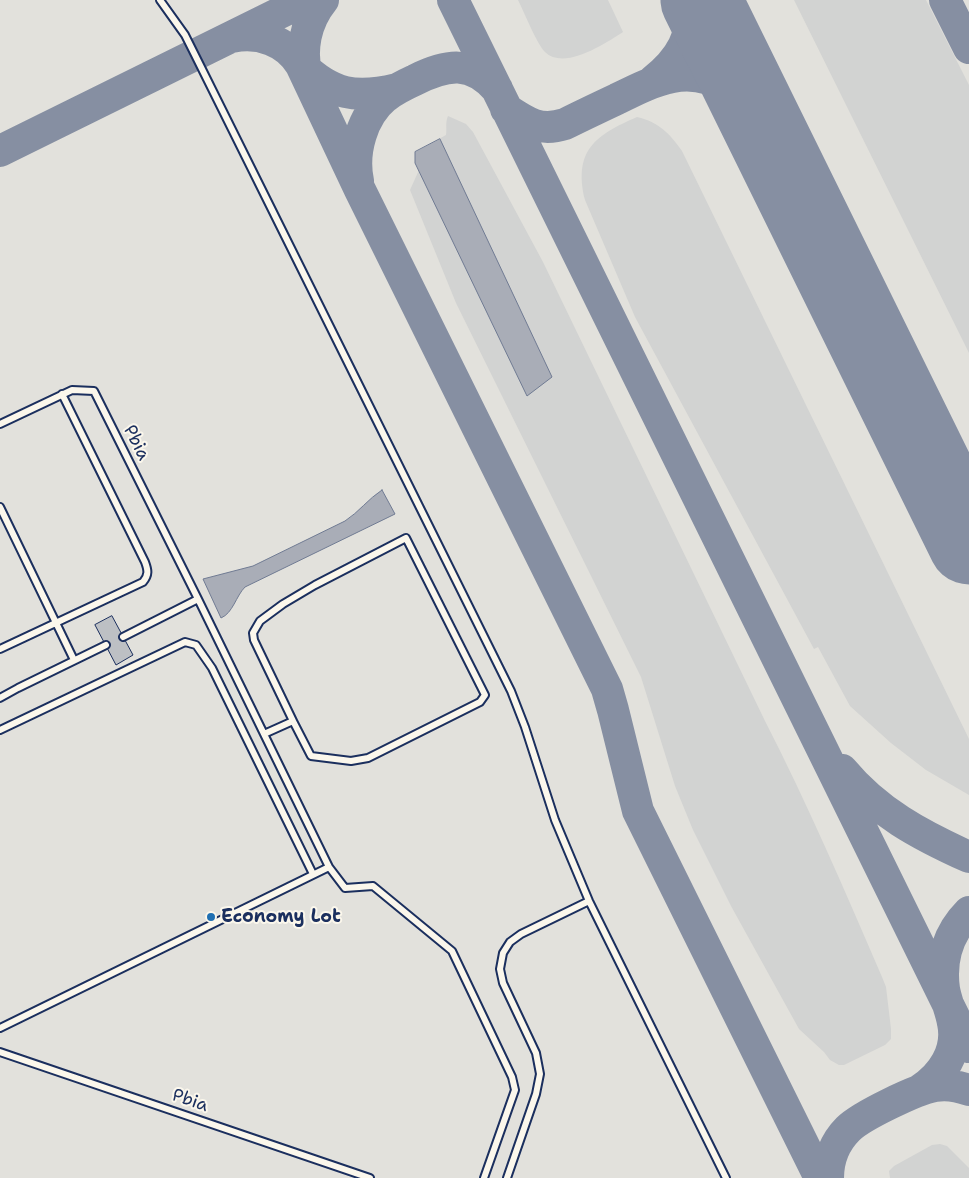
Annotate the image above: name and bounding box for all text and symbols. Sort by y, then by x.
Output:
street label: Pbia [118,422,154,464]
place label: Economy Lot [221,906,341,928]
marker: Economy Lot [205,911,217,923]
street label: Pbia [169,1085,211,1117]

